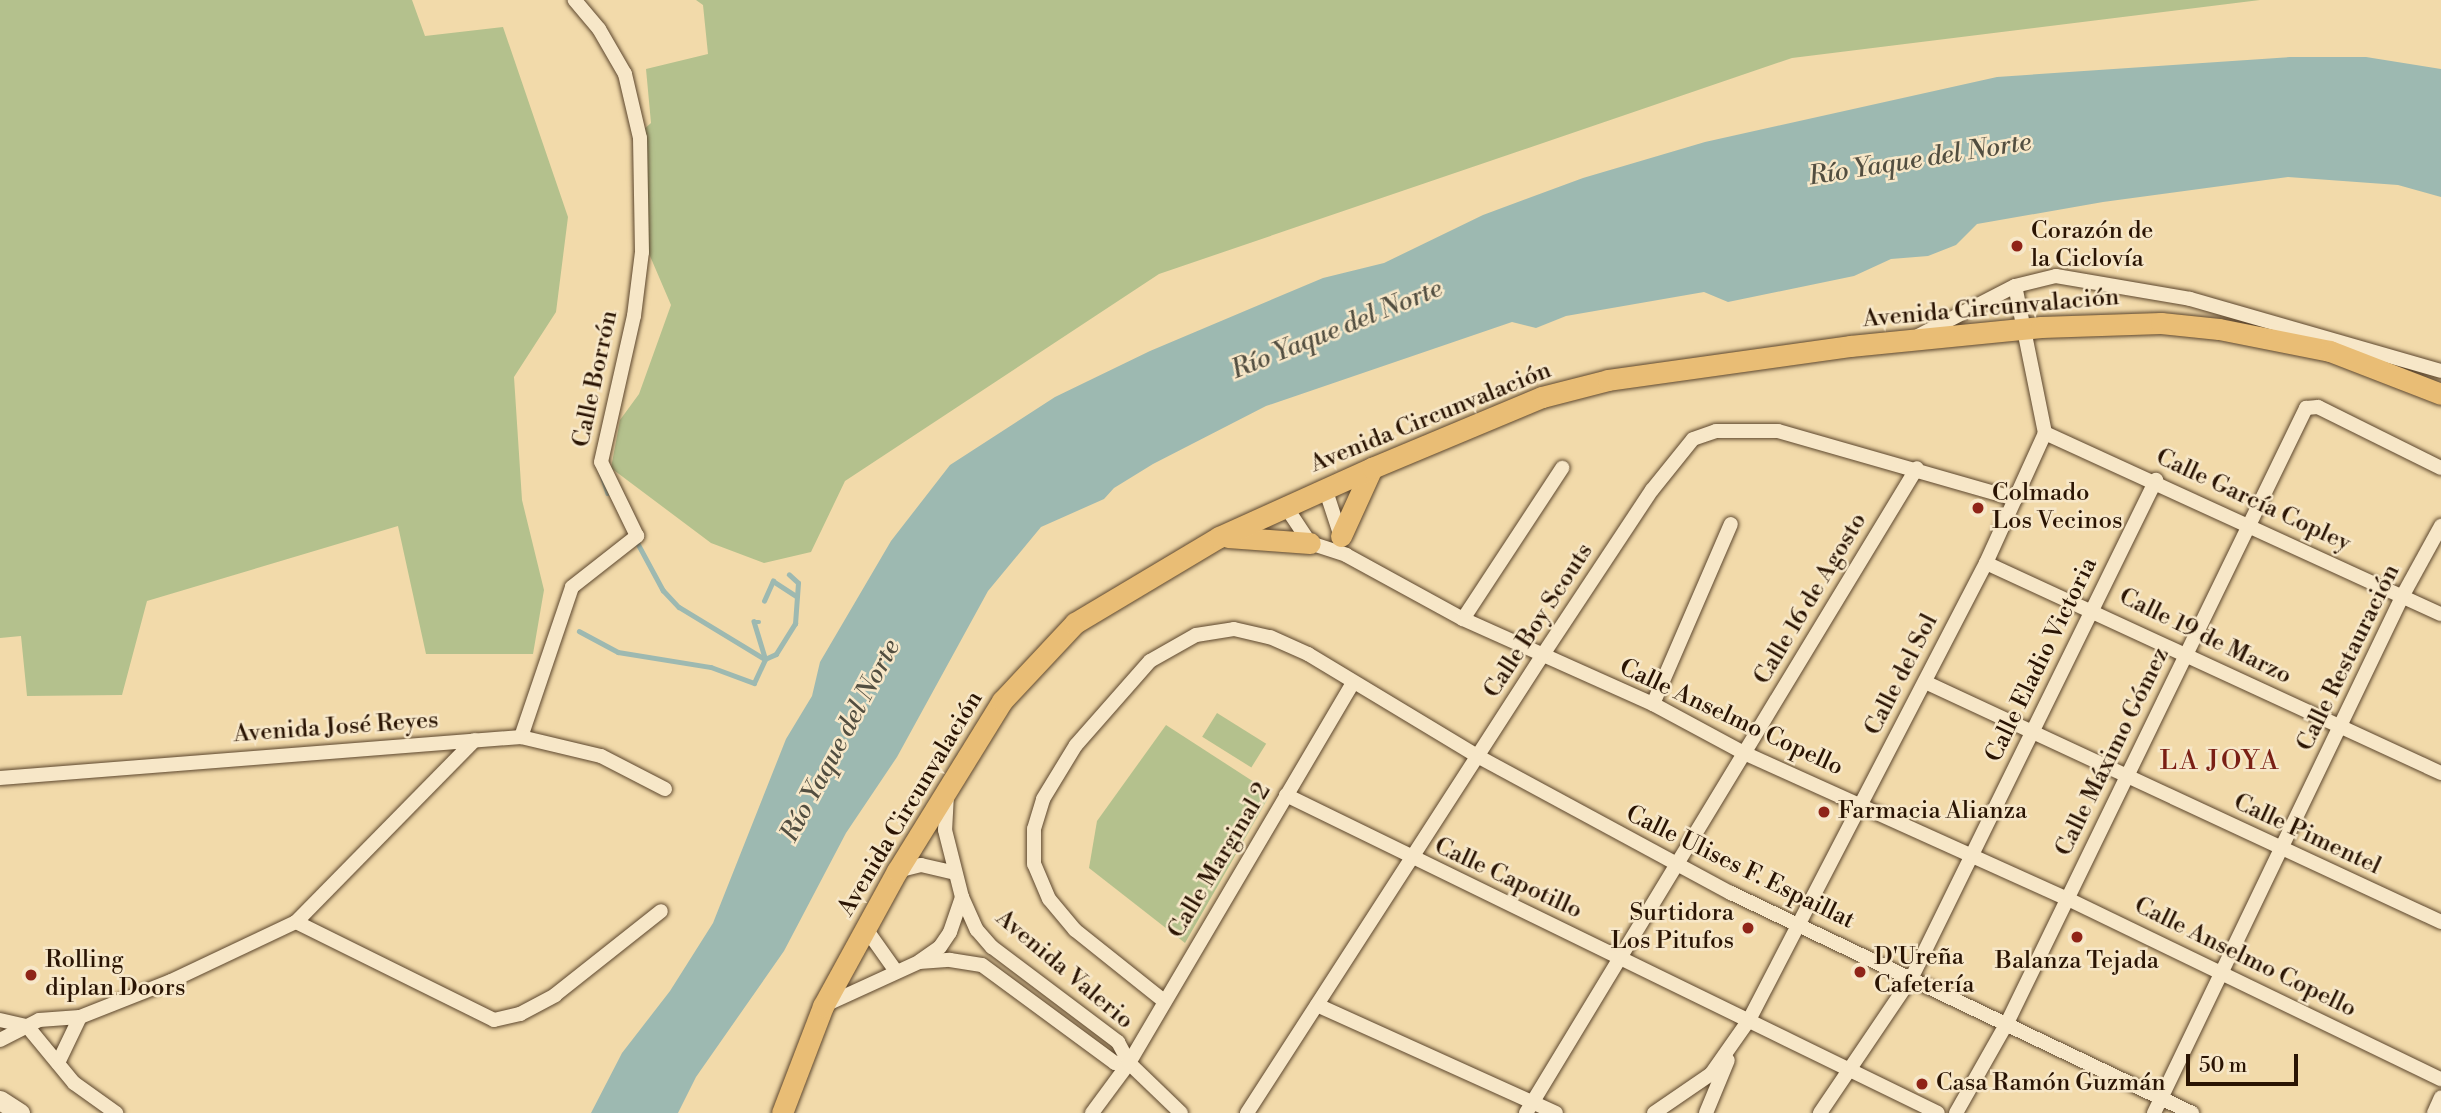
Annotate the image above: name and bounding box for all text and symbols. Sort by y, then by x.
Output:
water label: Río Yaque del Norte [1807,127,2033,193]
place label: Corazón de la Ciclovía [2031,218,2153,274]
marker: Corazón de la Ciclovía [2009,238,2025,254]
water label: Río Yaque del Norte [1227,273,1447,387]
street label: Avenida Circunvalación [1862,283,2120,335]
street label: Calle Borrón [567,308,625,450]
street label: Avenida Circunvalación [1306,356,1556,480]
street label: Calle García Copley [2151,443,2355,559]
place label: Colmado Los Vecinos [1992,480,2122,536]
marker: Colmado Los Vecinos [1970,500,1986,516]
street label: Calle 16 de Agosto [1748,508,1874,690]
street label: Calle Boy Scouts [1478,538,1600,704]
street label: Calle Eladio Victoria [1980,553,2104,767]
street label: Calle Restauración [2291,560,2407,756]
street label: Calle 19 de Marzo [2114,583,2296,691]
street label: Calle del Sol [1859,610,1945,740]
water label: Río Yaque del Norte [774,634,908,848]
street label: Calle Máximo Gómez [2050,643,2176,861]
street label: Calle Anselmo Copello [1615,653,1847,783]
street label: Avenida Circunvalación [832,686,990,922]
street label: Avenida José Reyes [232,706,440,750]
district label: LA JOYA [2161,746,2279,778]
street label: Calle Marginal 2 [1162,778,1278,944]
street label: Calle Pimentel [2229,788,2385,882]
place label: Farmacia Alianza [1838,798,2027,826]
street label: Calle Ulises F. Espaillat [1621,800,1859,936]
marker: Farmacia Alianza [1816,804,1832,820]
street label: Calle Capotillo [1429,832,1587,926]
street label: Calle Anselmo Copello [2129,892,2361,1024]
place label: Surtidora Los Pitufos [1611,900,1734,956]
street label: Avenida Valerio [989,904,1139,1036]
marker: Surtidora Los Pitufos [1740,920,1756,936]
marker: Balanza Tejada [2069,929,2085,945]
place label: D'Ureña Cafetería [1874,944,1974,1000]
place label: Rolling diplan Doors [45,947,185,1003]
place label: Balanza Tejada [1995,948,2159,976]
marker: D'Ureña Cafetería [1852,964,1868,980]
marker: Rolling diplan Doors [23,967,39,983]
scale bar [2189,1040,2301,1084]
text: 50 m [2199,1053,2247,1079]
place label: Casa Ramón Guzmán [1936,1070,2166,1098]
marker: Casa Ramón Guzmán [1914,1076,1930,1092]

